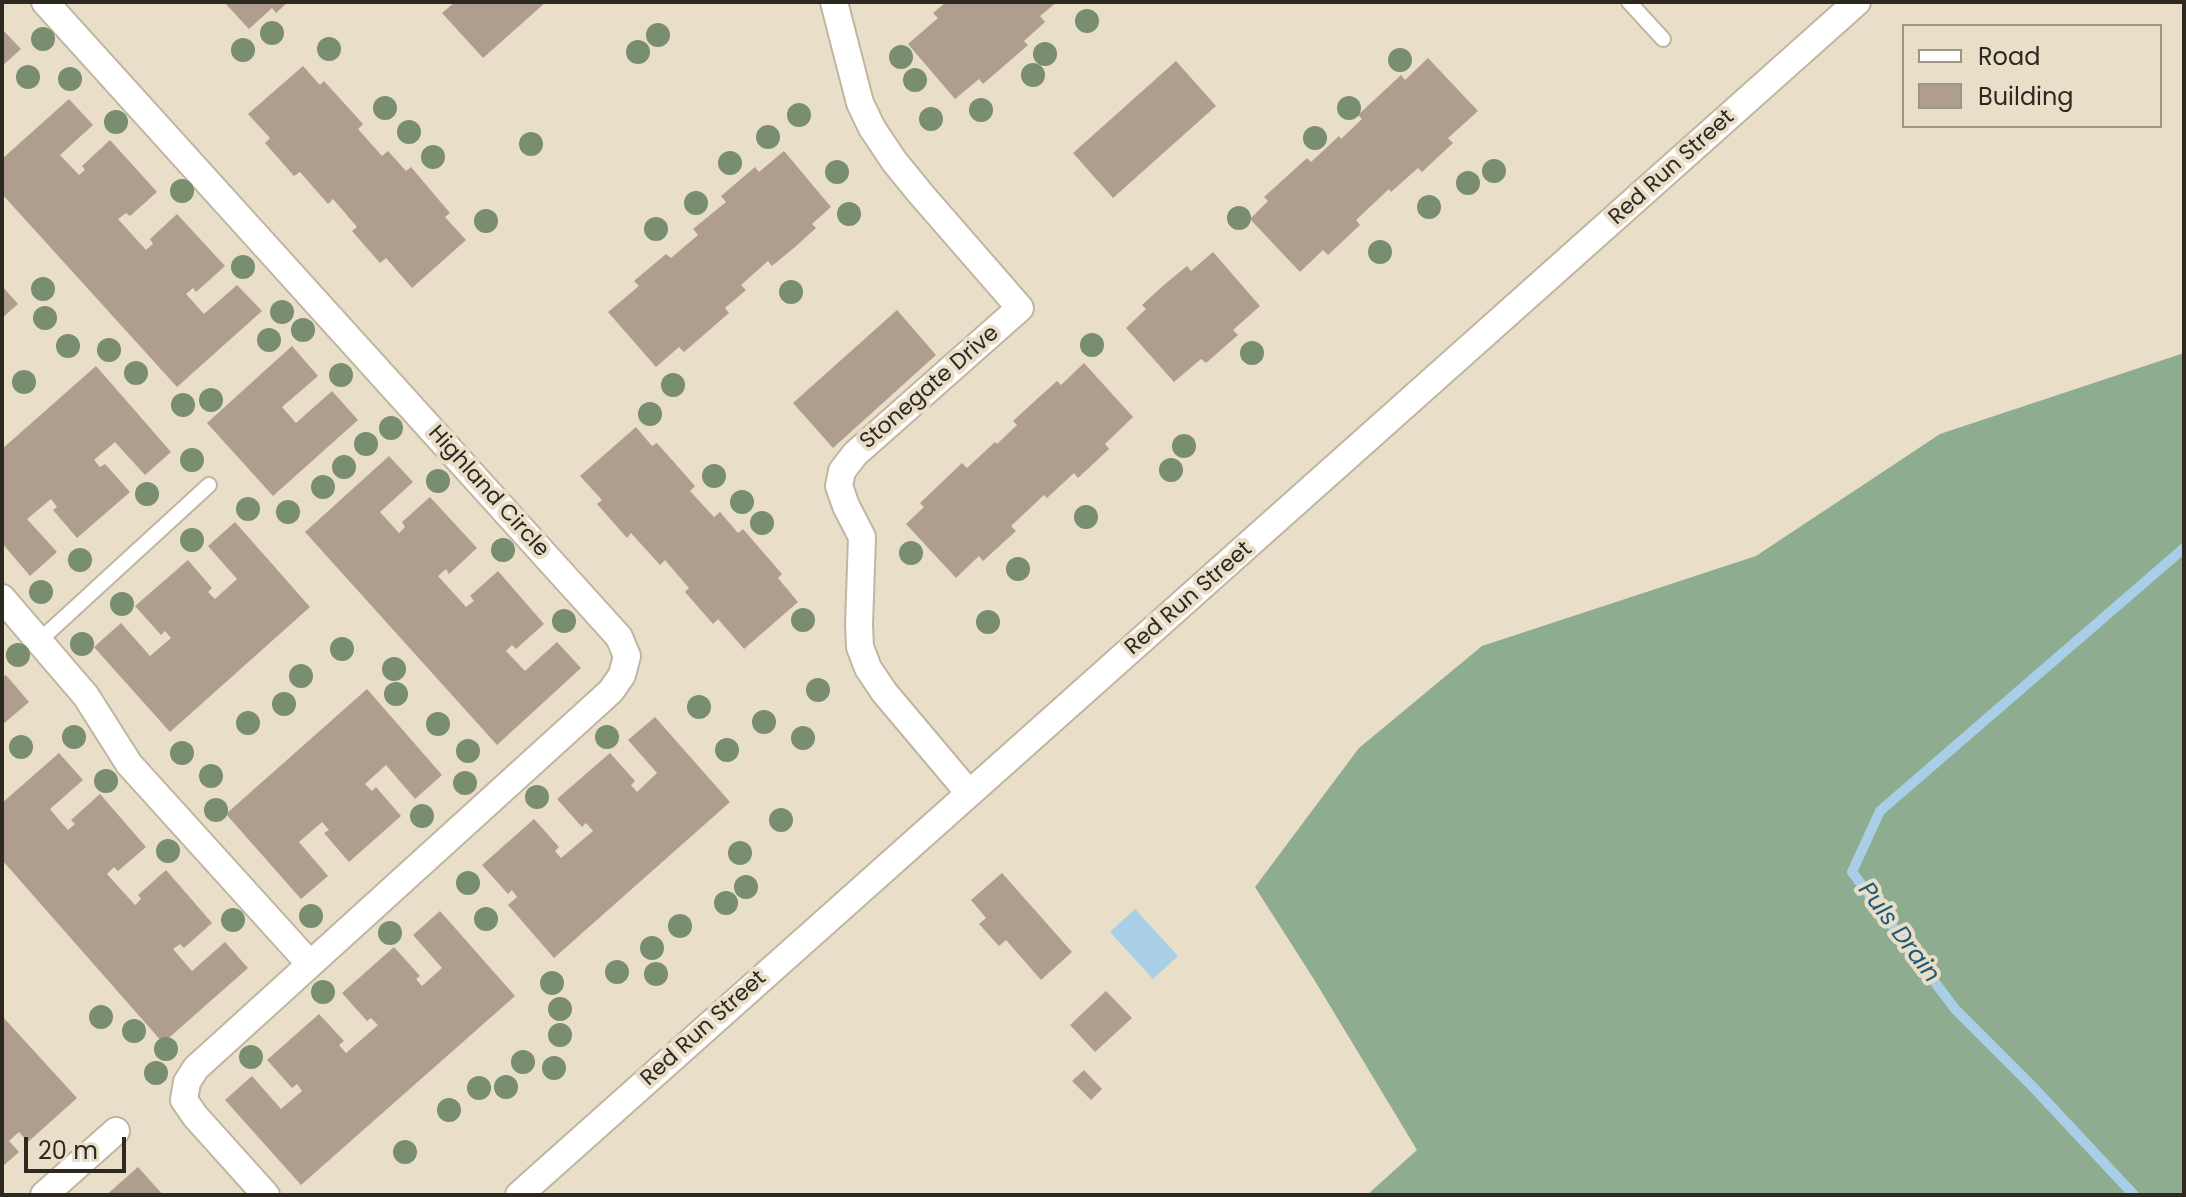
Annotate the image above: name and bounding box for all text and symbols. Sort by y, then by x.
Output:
legend [1902,24,2162,128]
text: Road [1978,40,2040,73]
text: Building [1978,80,2074,113]
street label: Red Run Street [1604,105,1740,231]
street label: Stonegate Drive [855,321,1005,455]
street label: Highland Circle [422,421,554,563]
street label: Red Run Street [1120,537,1258,661]
water label: Puls Drain [1851,877,1945,989]
street label: Red Run Street [636,966,772,1092]
scale bar [28,1121,130,1171]
text: 20 m [38,1134,98,1167]

